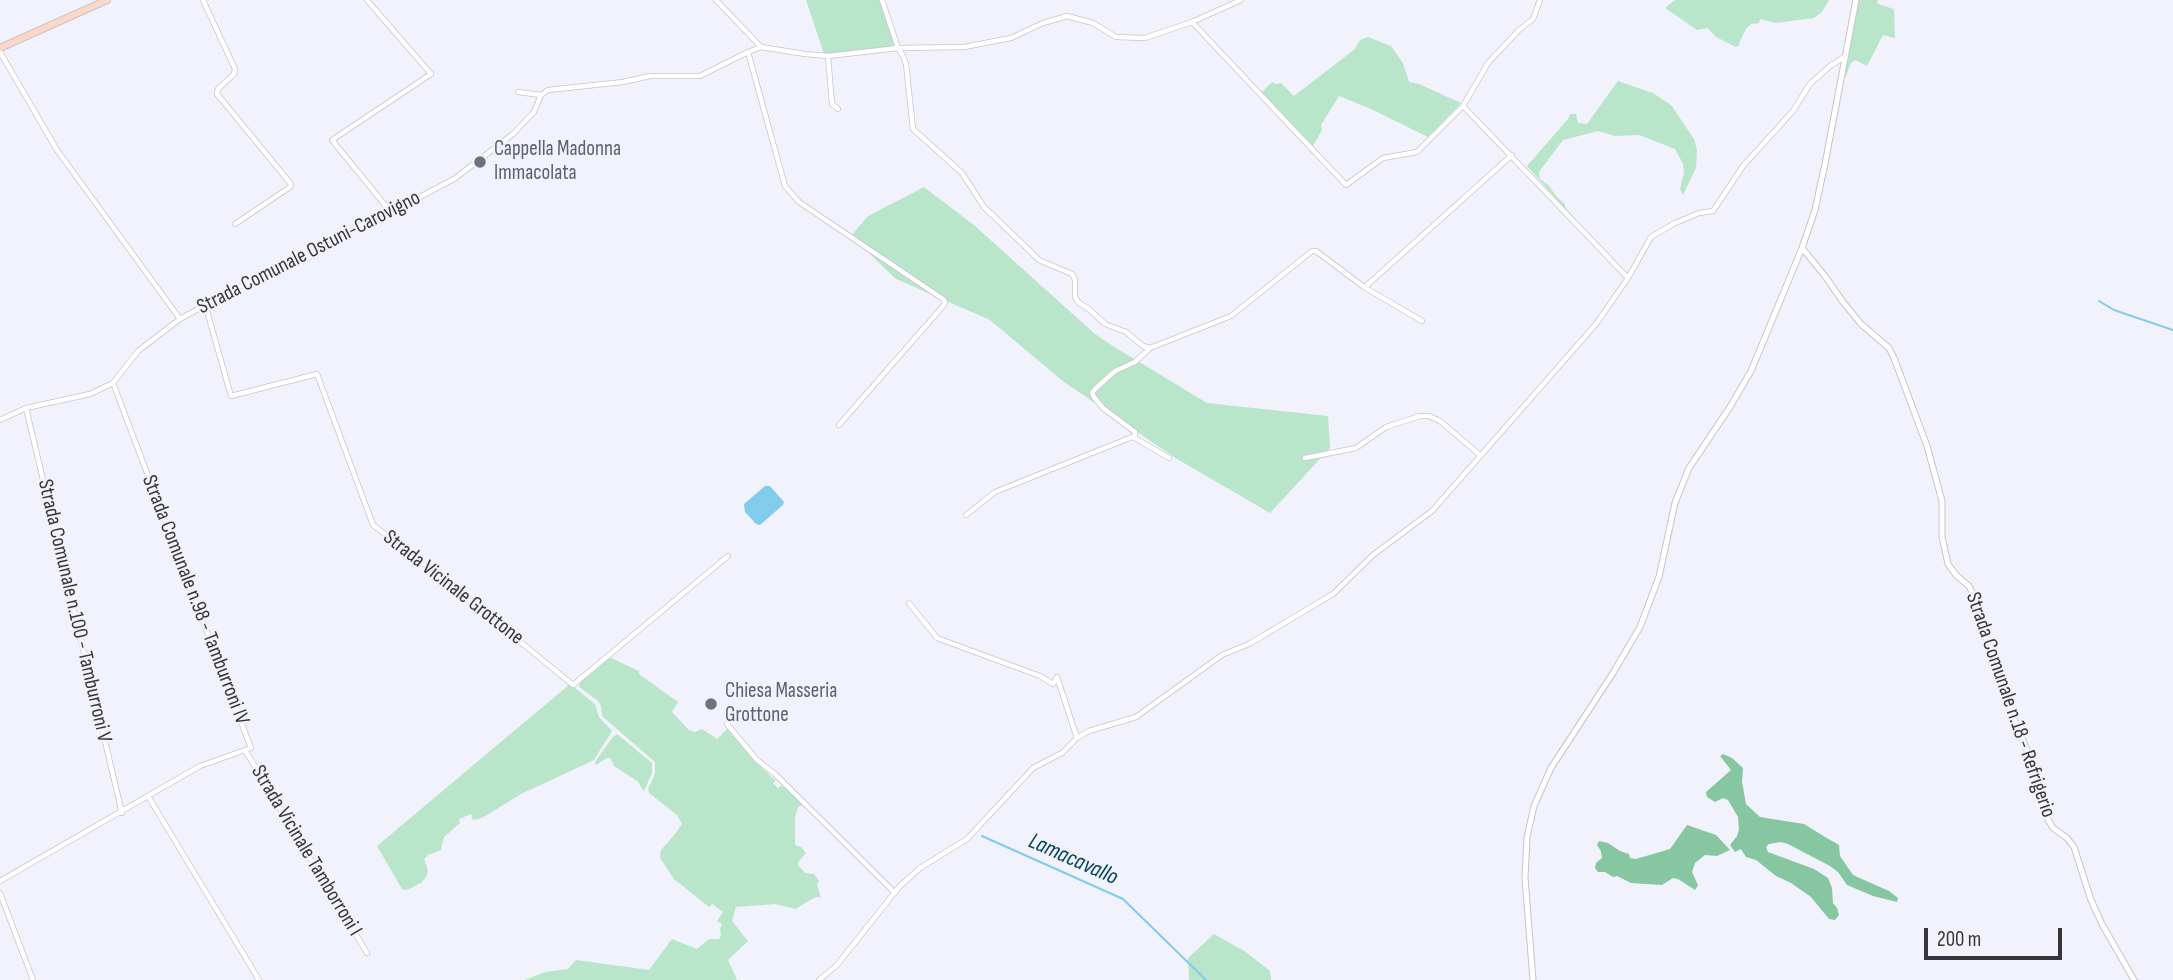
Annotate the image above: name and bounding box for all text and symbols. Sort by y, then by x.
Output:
place label: Cappella Madonna Immacolata [494,137,621,187]
marker: Cappella Madonna Immacolata [472,154,488,170]
street label: Strada Comunale Ostuni-Carovigno [193,186,425,320]
street label: Strada Comunale n.98 - Tamburroni IV [136,472,254,728]
street label: Strada Comunale n.100 - Tamburroni V [31,477,117,745]
street label: Strada Vicinale Grottone [378,525,528,651]
street label: Strada Comunale n.18 - Refrigerio [1960,589,2060,821]
place label: Chiesa Masseria Grottone [725,679,837,729]
marker: Chiesa Masseria Grottone [703,696,719,712]
street label: Strada Vicinale Tamborroni I [245,761,367,941]
water label: Lamacavallo [1024,828,1122,892]
scale bar [1928,914,2066,958]
text: 200 m [1937,927,1981,952]

